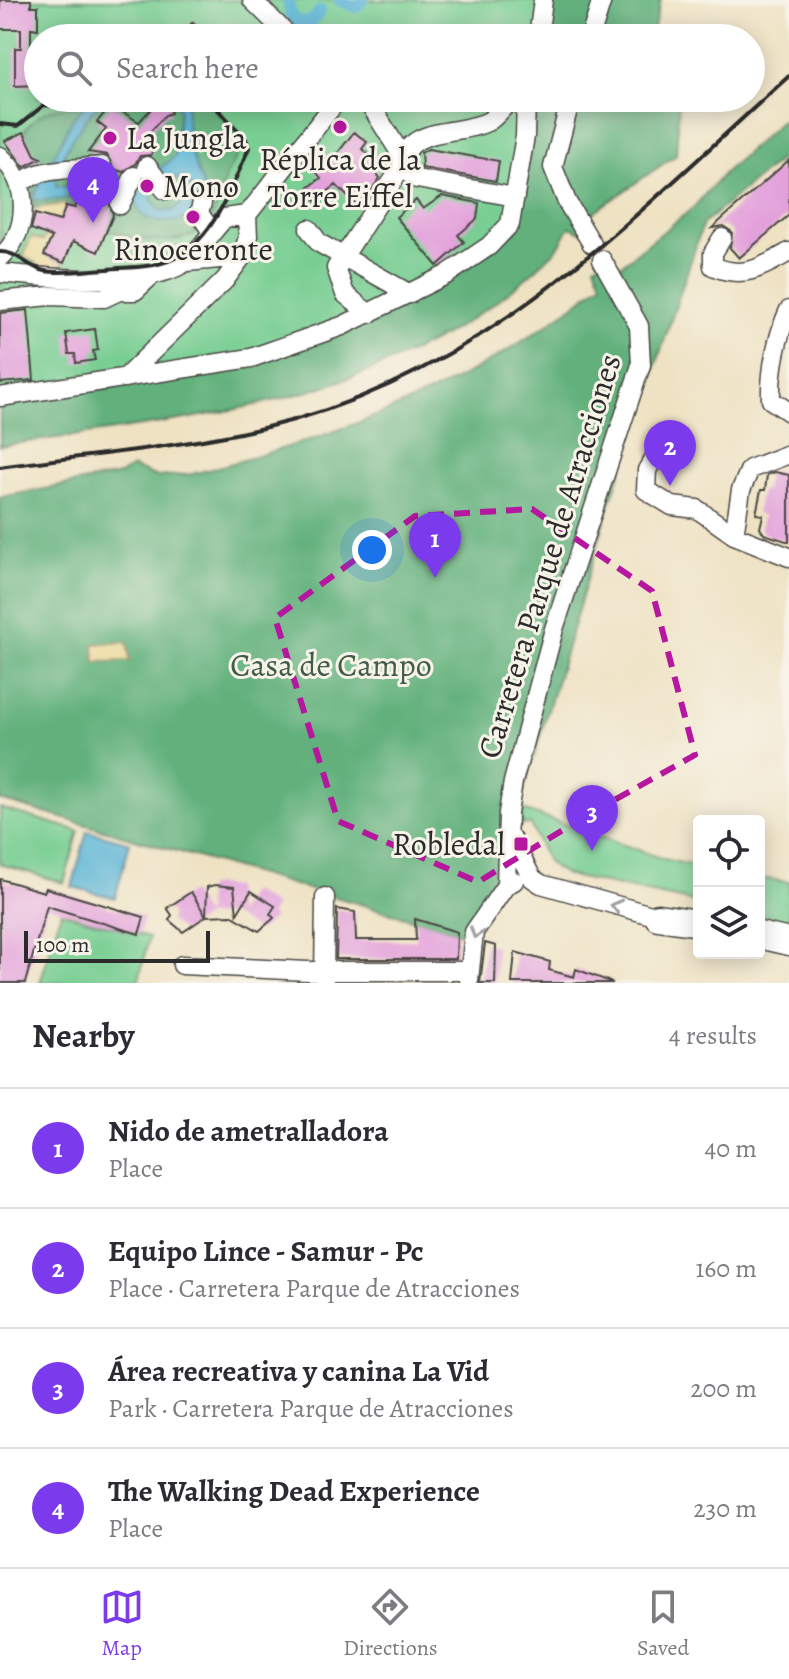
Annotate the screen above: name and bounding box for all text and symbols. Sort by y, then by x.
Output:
search box [24,24,765,112]
icon: search [52,46,96,90]
text: Search here [116,48,259,88]
place label: La Jungla [126,116,247,160]
marker: Réplica de la Torre Eiffel [331,118,349,136]
marker: La Jungla [101,129,119,147]
place label: Réplica de la Torre Eiffel [259,137,421,218]
pin: 4 [67,157,119,223]
place label: Mono [163,164,239,208]
marker: Mono [138,177,156,195]
marker: Rinoceronte [184,208,202,226]
place label: Rinoceronte [113,227,273,271]
street label: Carretera Parque de Atracciones [467,349,631,763]
pin: 2 [644,420,696,486]
pin: 1 [409,512,461,578]
your location [352,530,392,570]
park label: Casa de Campo [230,643,432,687]
pin: 3 [566,785,618,851]
map controls [693,815,765,959]
button: locate [693,815,765,887]
place label: Robledal [392,822,505,866]
marker: Robledal [512,835,530,853]
button: layers [693,887,765,959]
one-way arrow [610,899,623,916]
one-way arrow [469,925,485,939]
scale bar [24,927,210,963]
text: 100 m [36,930,90,960]
text: Nearby [32,1012,135,1059]
text: 4 results [669,1018,757,1053]
text: Nido de ametralladora [108,1111,389,1151]
text: 1 [53,1131,63,1166]
text: 40 m [705,1131,757,1166]
text: Place [108,1151,163,1186]
text: Equipo Lince - Samur - Pc [108,1231,424,1271]
text: 2 [52,1251,64,1286]
text: 160 m [695,1251,757,1286]
text: Place · Carretera Parque de Atracciones [108,1271,520,1306]
text: Área recreativa y canina La Vid [108,1351,489,1391]
text: 3 [52,1371,64,1406]
text: 200 m [690,1371,757,1406]
text: Park · Carretera Parque de Atracciones [108,1391,514,1426]
text: The Walking Dead Experience [108,1471,480,1511]
text: 4 [52,1491,64,1526]
text: 230 m [693,1491,757,1526]
text: Place [108,1511,163,1546]
tab: Map [100,1585,144,1663]
tab: Directions [343,1585,438,1663]
tab: Saved [637,1585,689,1663]

